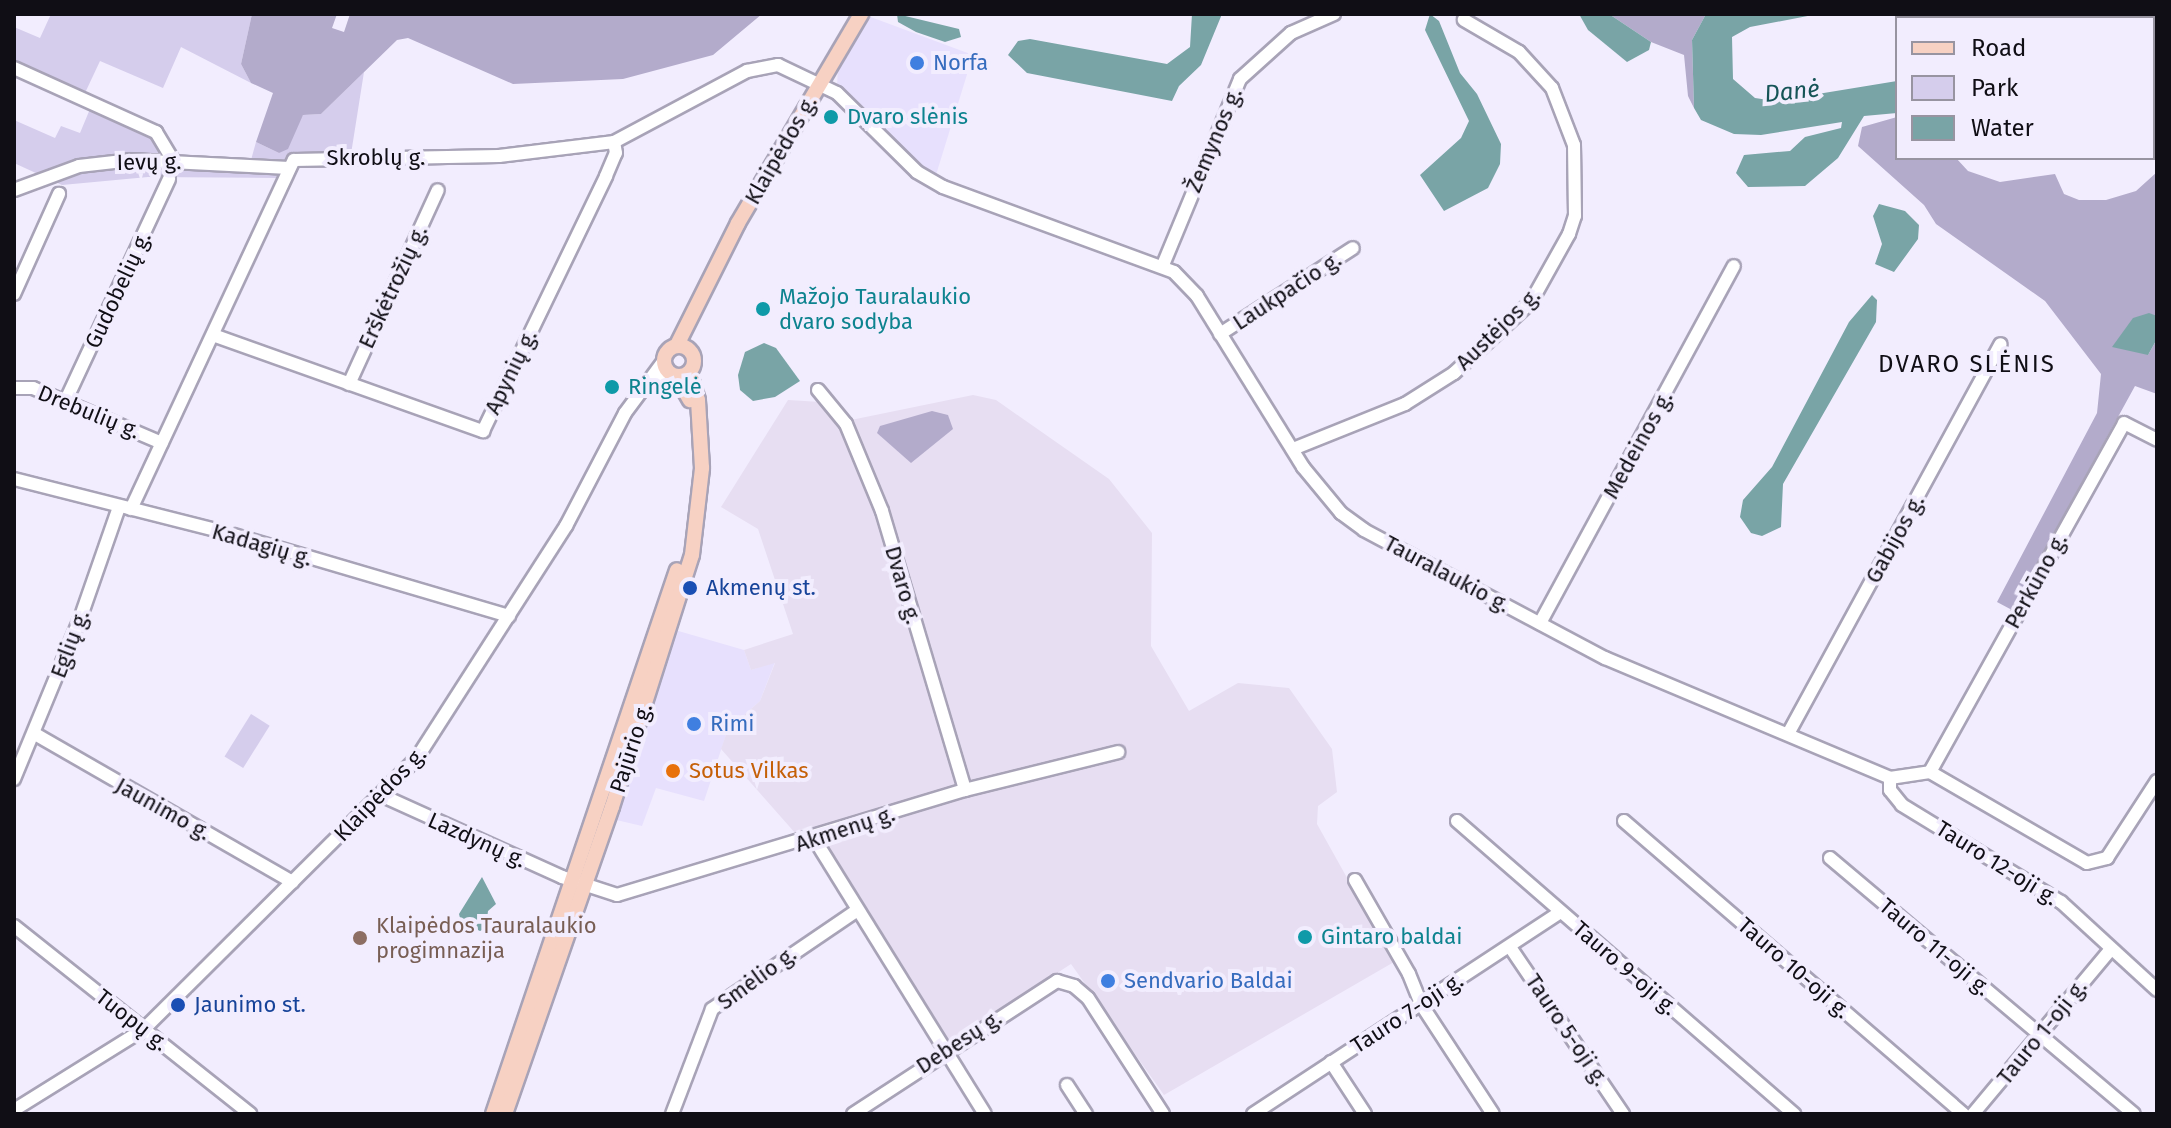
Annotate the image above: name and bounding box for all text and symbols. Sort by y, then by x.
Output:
legend [1895,16,2155,160]
text: Road [1971,34,2026,62]
place label: Norfa [933,50,988,76]
marker: Norfa [908,54,926,72]
text: Park [1971,74,2018,102]
water label: Danė [1763,75,1821,109]
street label: Žemynos g. [1180,84,1248,196]
street label: Klaipėdos g. [739,91,823,209]
place label: Dvaro slėnis [847,104,968,130]
marker: Dvaro slėnis [822,108,840,126]
text: Water [1971,114,2034,142]
street label: Skroblų g. [327,145,425,171]
street label: Ievų g. [116,148,182,176]
street label: Erškėtrožių g. [353,221,433,353]
street label: Gudobelių g. [79,227,157,353]
street label: Laukpačio g. [1228,246,1346,336]
street label: Austėjos g. [1450,282,1546,376]
place label: Mažojo Tauralaukio dvaro sodyba [779,283,971,334]
marker: Mažojo Tauralaukio dvaro sodyba [754,300,772,318]
street label: Apynių g. [479,325,543,419]
district label: DVARO SLĖNIS [1878,351,2056,379]
place label: Ringelė [628,374,702,400]
marker: Ringelė [603,378,621,396]
street label: Drebulių g. [34,380,144,444]
street label: Medeinos g. [1598,387,1678,503]
street label: Gabijos g. [1860,490,1930,588]
street label: Kadagių g. [209,518,315,572]
street label: Perkūno g. [1999,529,2073,633]
street label: Tauralaukio g. [1380,530,1514,618]
street label: Dvaro g. [879,543,927,627]
place label: Akmenų st. [706,575,816,601]
marker: Akmenų st. [681,579,699,597]
street label: Eglių g. [45,606,95,682]
street label: Pajūrio g. [604,700,658,796]
place label: Rimi [710,711,755,737]
marker: Rimi [685,715,703,733]
street label: Klaipėdos g. [328,741,432,847]
place label: Sotus Vilkas [689,758,809,784]
marker: Sotus Vilkas [664,762,682,780]
street label: Jaunimo g. [111,772,215,846]
street label: Akmenų g. [792,801,898,857]
street label: Lazdynų g. [424,807,530,873]
street label: Tauro 12-oji g. [1931,815,2063,911]
street label: Tauro 11-oji g. [1874,893,1996,1001]
place label: Klaipėdos Tauralaukio progimnazija [376,912,597,964]
street label: Tauro 10-oji g. [1733,912,1855,1024]
street label: Tauro 9-oji g. [1567,915,1683,1021]
place label: Gintaro baldai [1321,924,1463,950]
marker: Gintaro baldai [1296,928,1314,946]
marker: Klaipėdos Tauralaukio progimnazija [351,929,369,947]
street label: Smėlio g. [712,941,802,1015]
street label: Tauro 7-oji g. [1346,967,1468,1059]
place label: Sendvario Baldai [1124,968,1293,994]
street label: Tauro 5-oji g. [1520,969,1614,1091]
marker: Sendvario Baldai [1099,972,1117,990]
street label: Tauro 1-oji g. [1992,974,2092,1090]
street label: Tuopų g. [91,984,173,1056]
place label: Jaunimo st. [194,992,306,1018]
marker: Jaunimo st. [169,996,187,1014]
street label: Debesų g. [911,1005,1007,1079]

